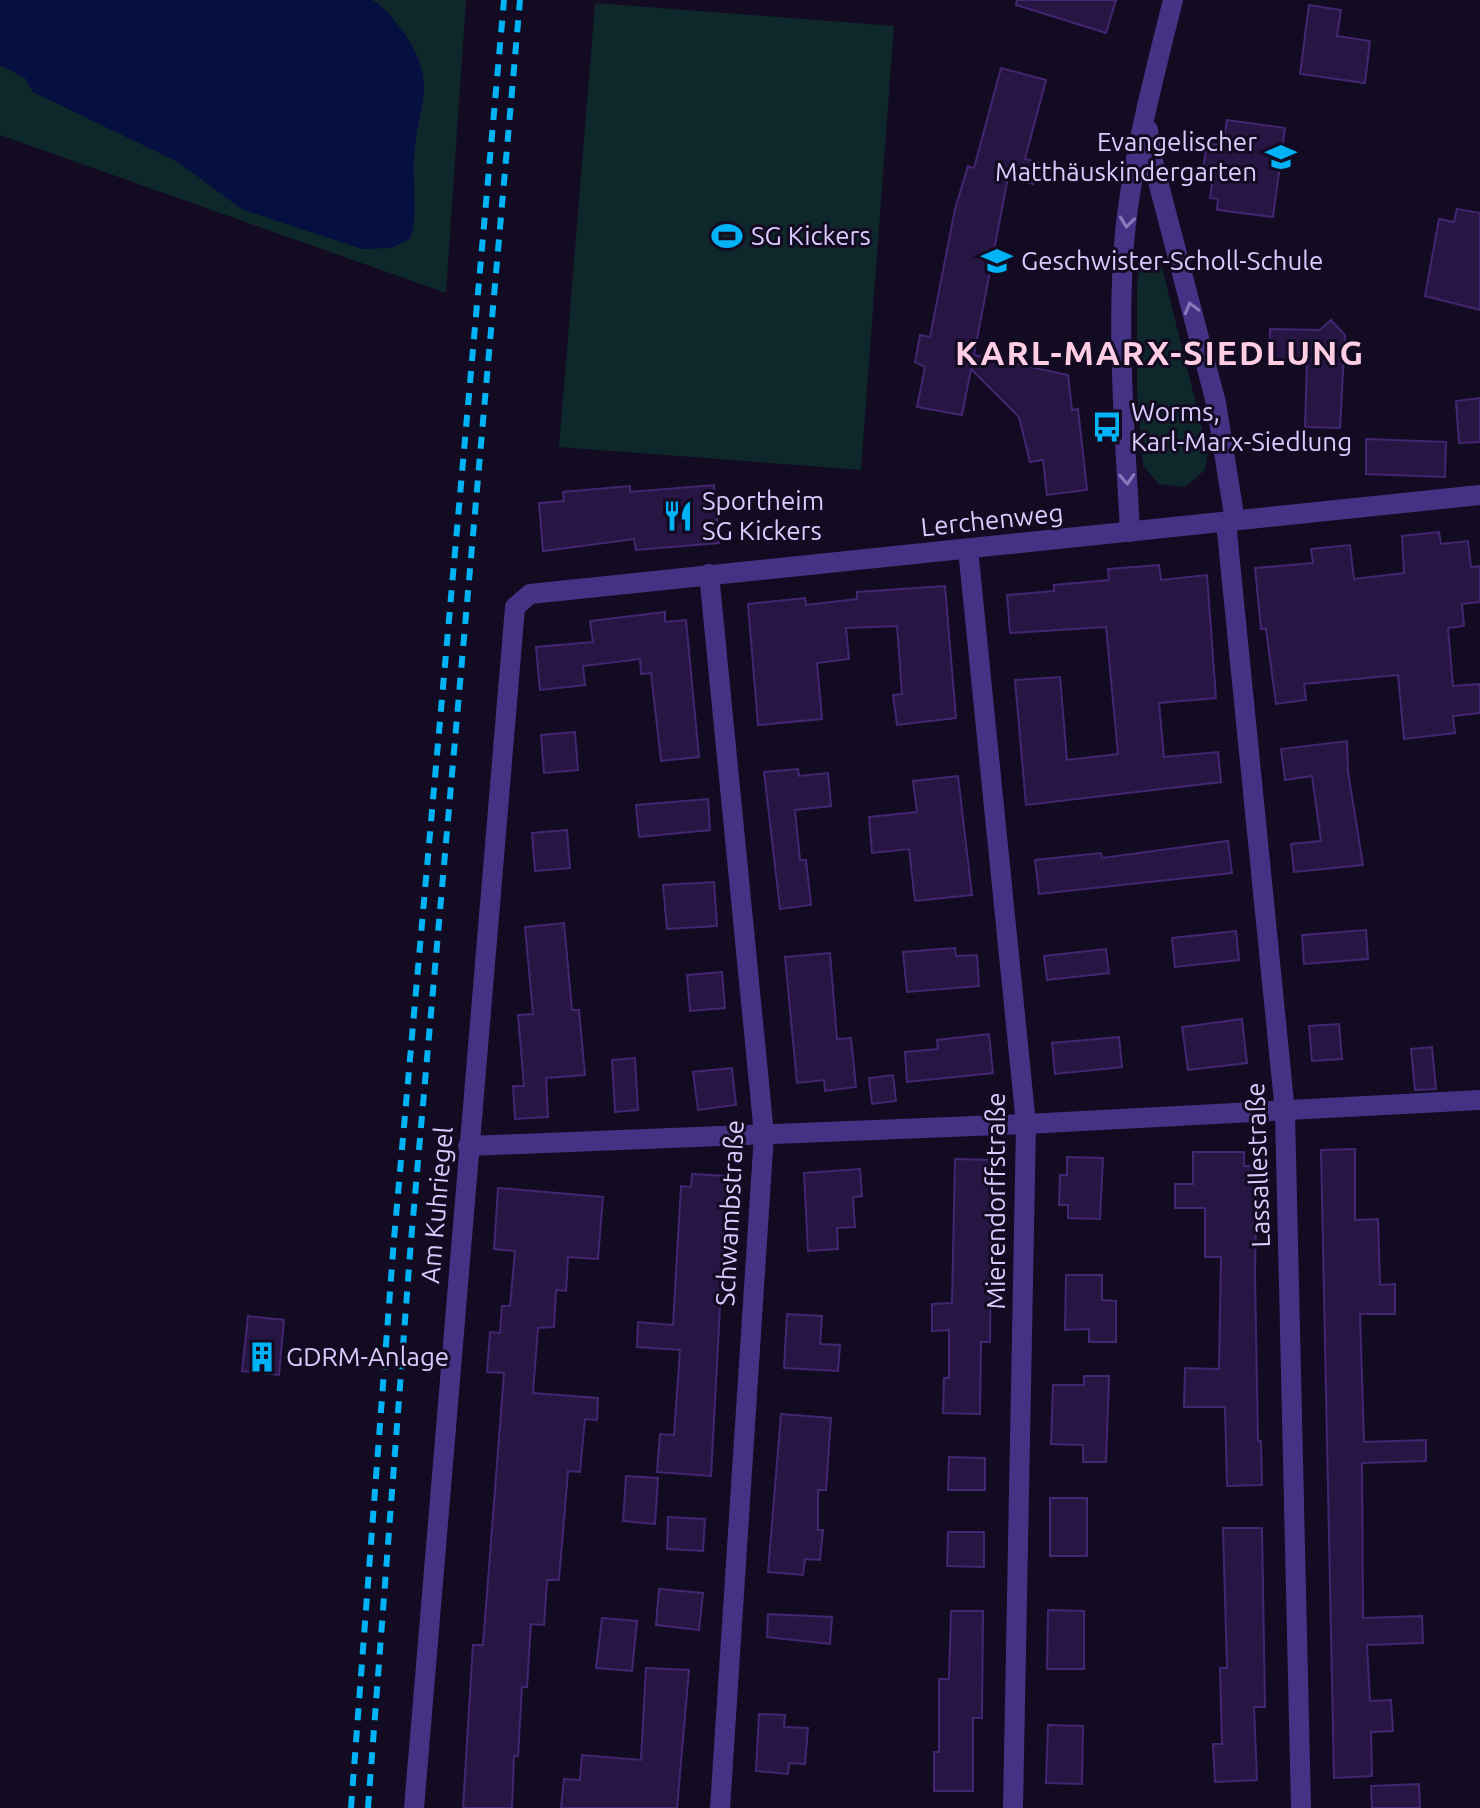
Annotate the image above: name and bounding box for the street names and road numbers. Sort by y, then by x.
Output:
street label: Lerchenweg [919,498,1065,541]
street label: Lassallestraße [1240,1082,1275,1248]
street label: Mierendorffstraße [981,1092,1010,1310]
street label: Schwambstraße [710,1119,749,1307]
street label: Am Kuhriegel [415,1125,458,1285]

